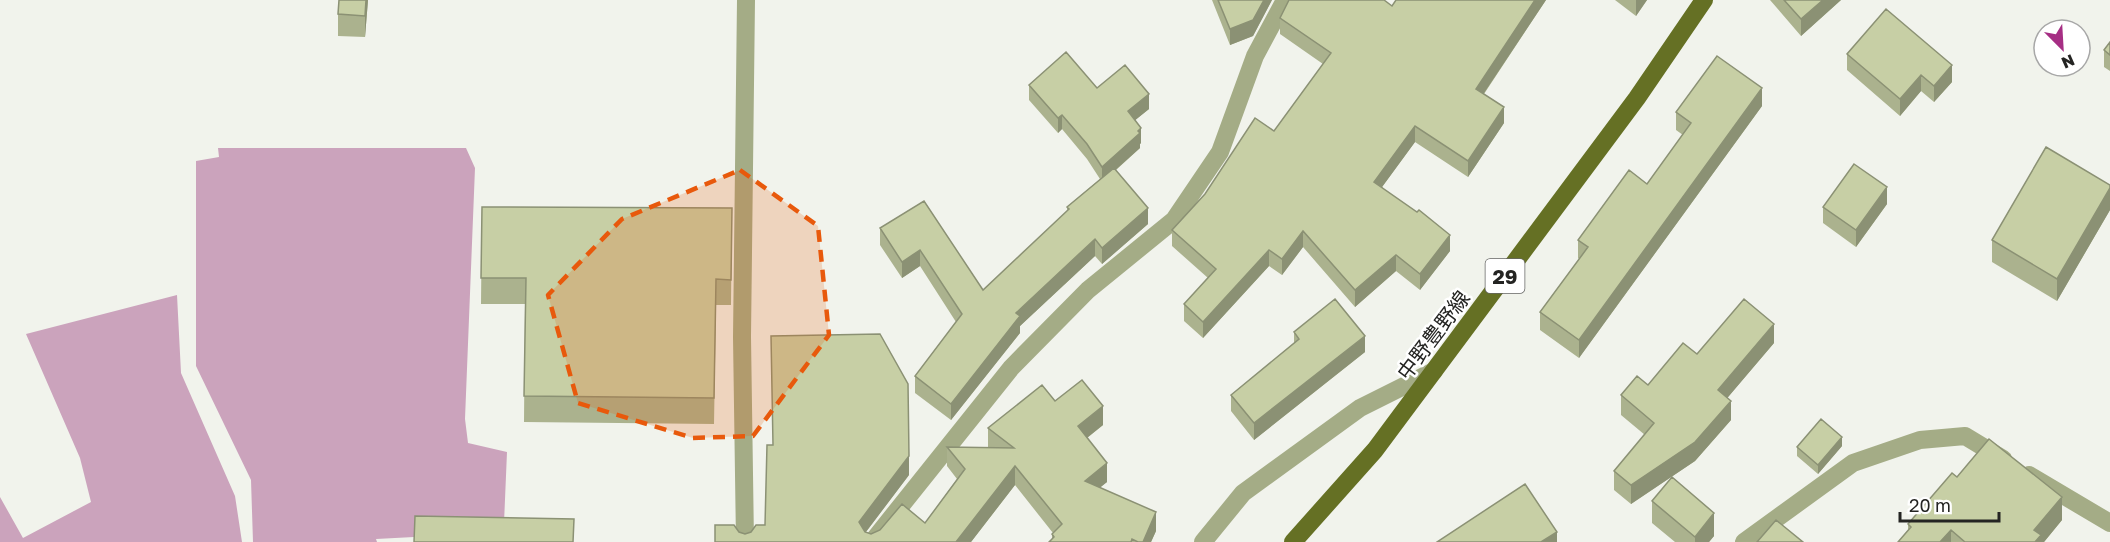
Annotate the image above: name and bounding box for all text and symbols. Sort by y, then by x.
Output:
north arrow [2032,18,2092,78]
text: N [2058,50,2078,73]
road number: 29 [1486,259,1524,293]
street label: 中野豊野線 [1391,285,1475,385]
scale bar [1900,485,1999,523]
text: 20 m [1909,494,1951,516]

